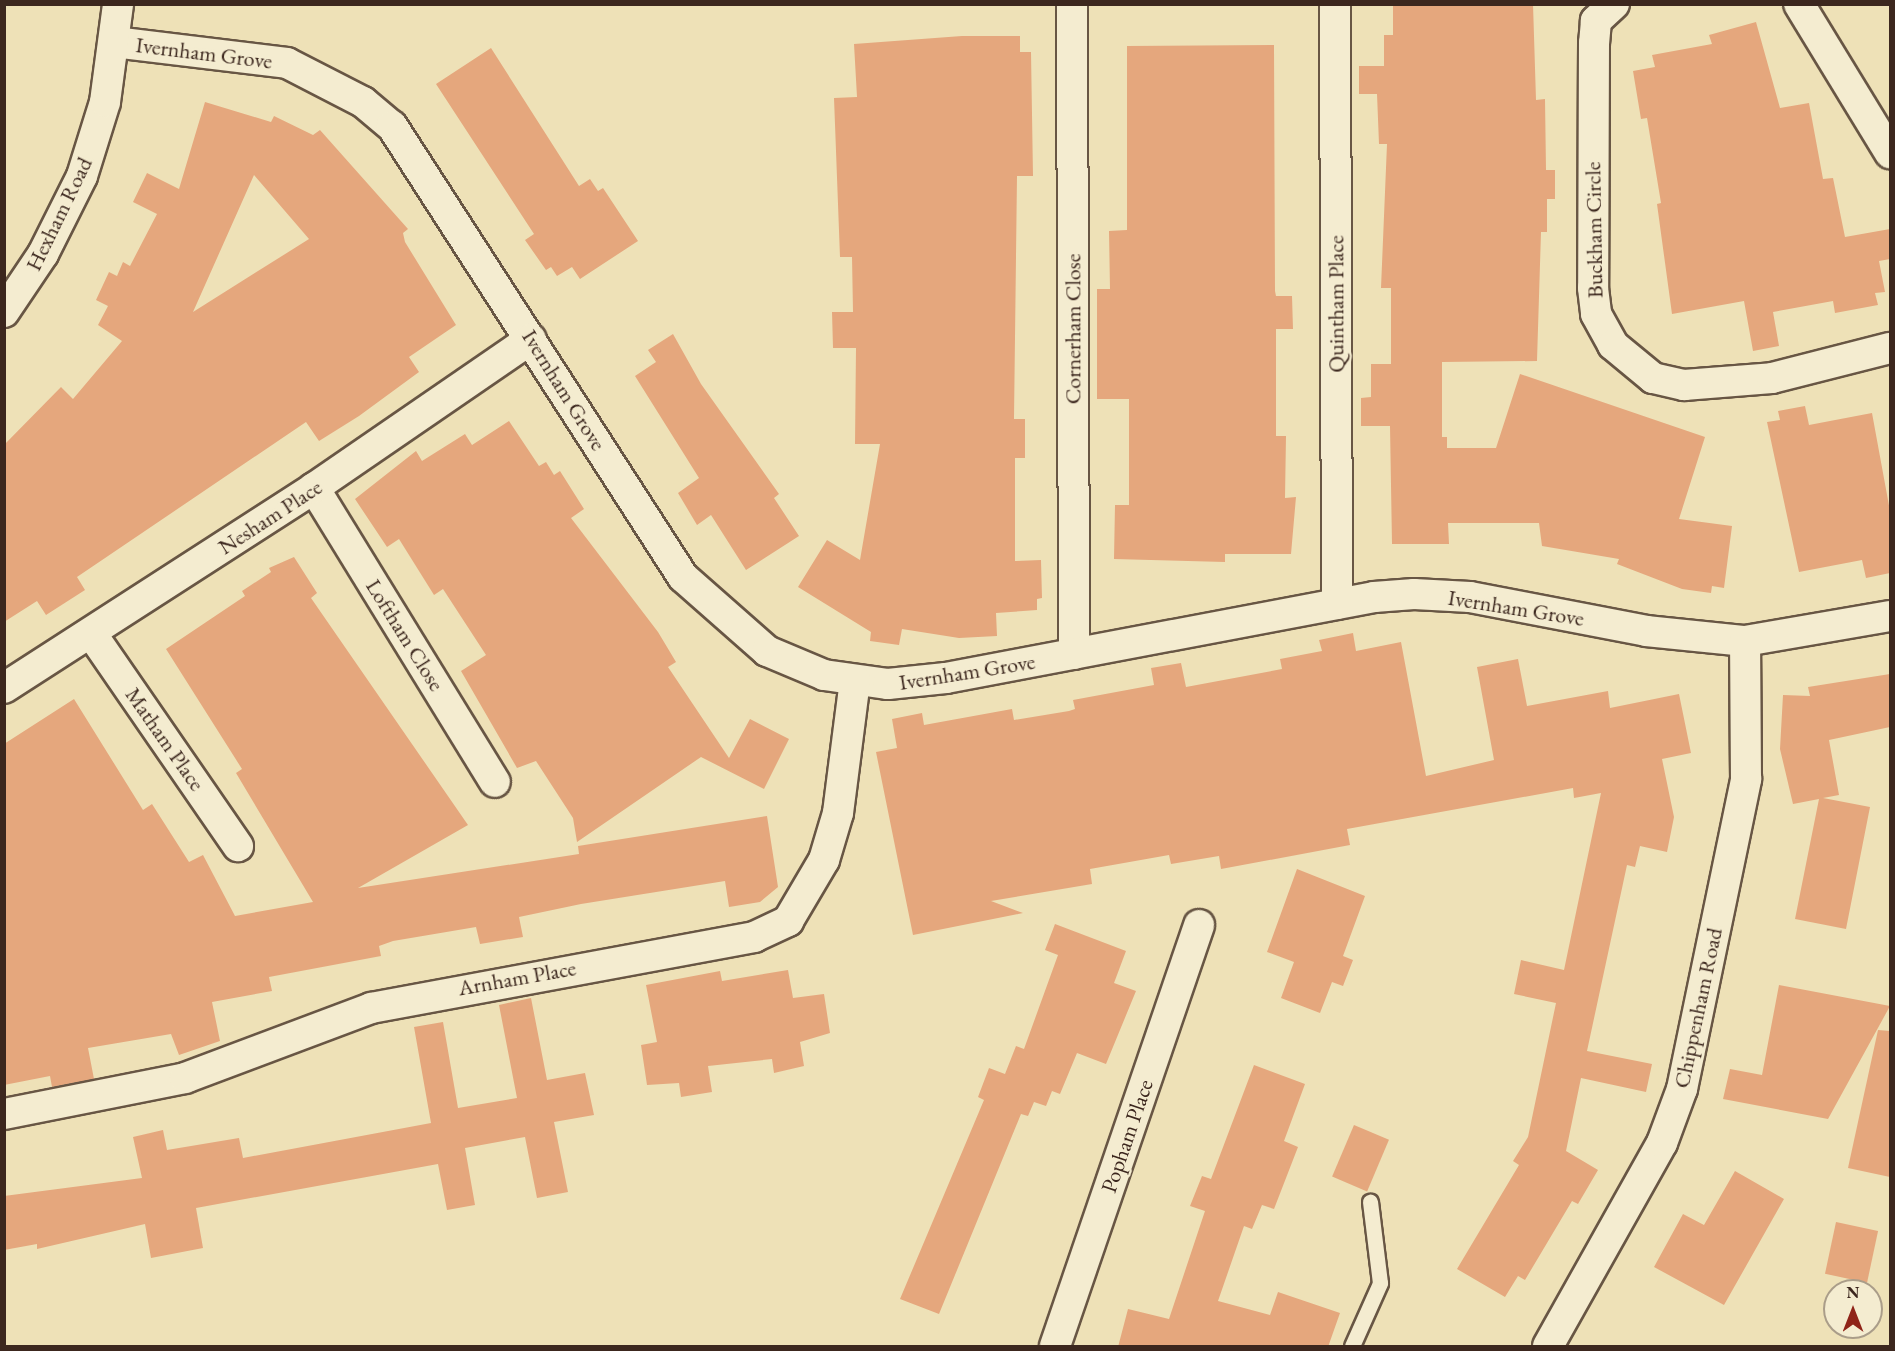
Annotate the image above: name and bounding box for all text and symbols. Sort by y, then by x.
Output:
street label: Ivernham Grove [134,32,274,74]
street label: Hexham Road [20,153,98,275]
street label: Buckham Circle [1580,161,1608,299]
street label: Quintham Place [1323,235,1349,373]
street label: Cornerham Close [1060,254,1086,404]
street label: Ivernham Grove [516,325,612,455]
street label: Nesham Place [213,474,327,560]
street label: Loftham Close [360,574,450,696]
street label: Ivernham Grove [1446,584,1586,632]
street label: Ivernham Grove [897,648,1037,696]
street label: Matham Place [120,682,210,796]
street label: Chippenham Road [1668,926,1728,1090]
street label: Arnham Place [456,955,578,1001]
street label: Popham Place [1095,1076,1159,1196]
north arrow [1823,1279,1883,1339]
text: N [1847,1282,1859,1303]

